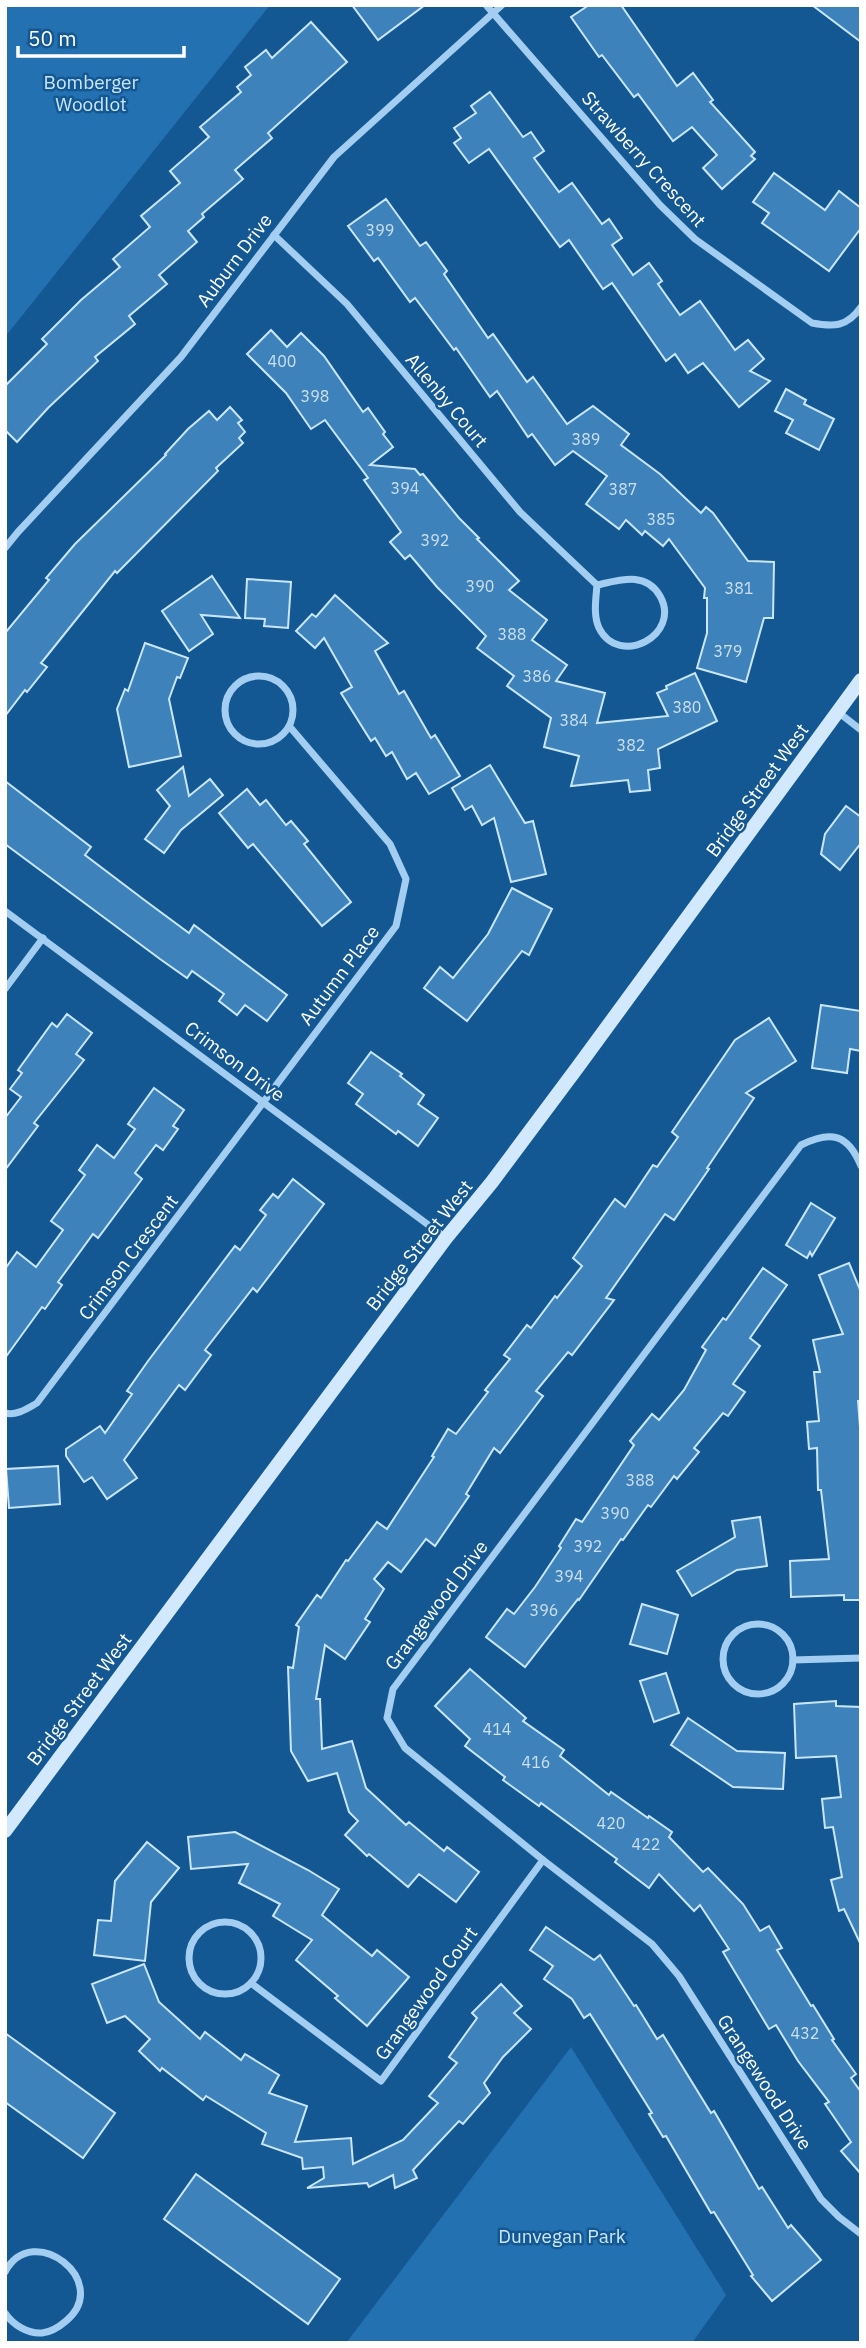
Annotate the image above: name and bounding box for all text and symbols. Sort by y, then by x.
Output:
scale bar [18,14,184,58]
text: 50 m [28,24,77,52]
park label: Bomberger Woodlot [44,70,138,116]
street label: Strawberry Crescent [577,86,711,232]
street label: Auburn Drive [191,208,277,312]
house number: 399 [366,220,394,240]
street label: Allenby Court [401,348,493,452]
house number: 400 [268,351,296,371]
house number: 398 [301,386,329,406]
house number: 389 [572,429,600,449]
house number: 394 [391,478,419,498]
house number: 387 [609,479,637,499]
house number: 385 [647,509,675,529]
house number: 392 [421,530,449,550]
house number: 390 [466,576,494,596]
house number: 381 [725,578,753,598]
house number: 388 [498,624,526,644]
house number: 379 [714,641,742,661]
house number: 386 [523,666,551,686]
house number: 380 [673,697,701,717]
house number: 384 [560,710,588,730]
street label: Bridge Street West [700,718,814,862]
house number: 382 [617,735,645,755]
street label: Autumn Place [294,920,384,1030]
street label: Crimson Drive [180,1015,290,1107]
street label: Bridge Street West [360,1175,478,1315]
street label: Crimson Crescent [73,1189,183,1325]
house number: 388 [626,1470,654,1490]
house number: 390 [601,1503,629,1523]
street label: Grangewood Drive [379,1535,493,1675]
house number: 392 [574,1536,602,1556]
house number: 394 [555,1566,583,1586]
house number: 396 [530,1600,558,1620]
street label: Bridge Street West [21,1628,137,1770]
house number: 414 [483,1719,511,1739]
house number: 416 [522,1752,550,1772]
house number: 420 [597,1813,625,1833]
house number: 422 [632,1834,660,1854]
street label: Grangewood Court [369,1921,483,2065]
street label: Grangewood Drive [712,2010,818,2154]
house number: 432 [791,2023,819,2043]
park label: Dunvegan Park [498,2224,626,2248]

